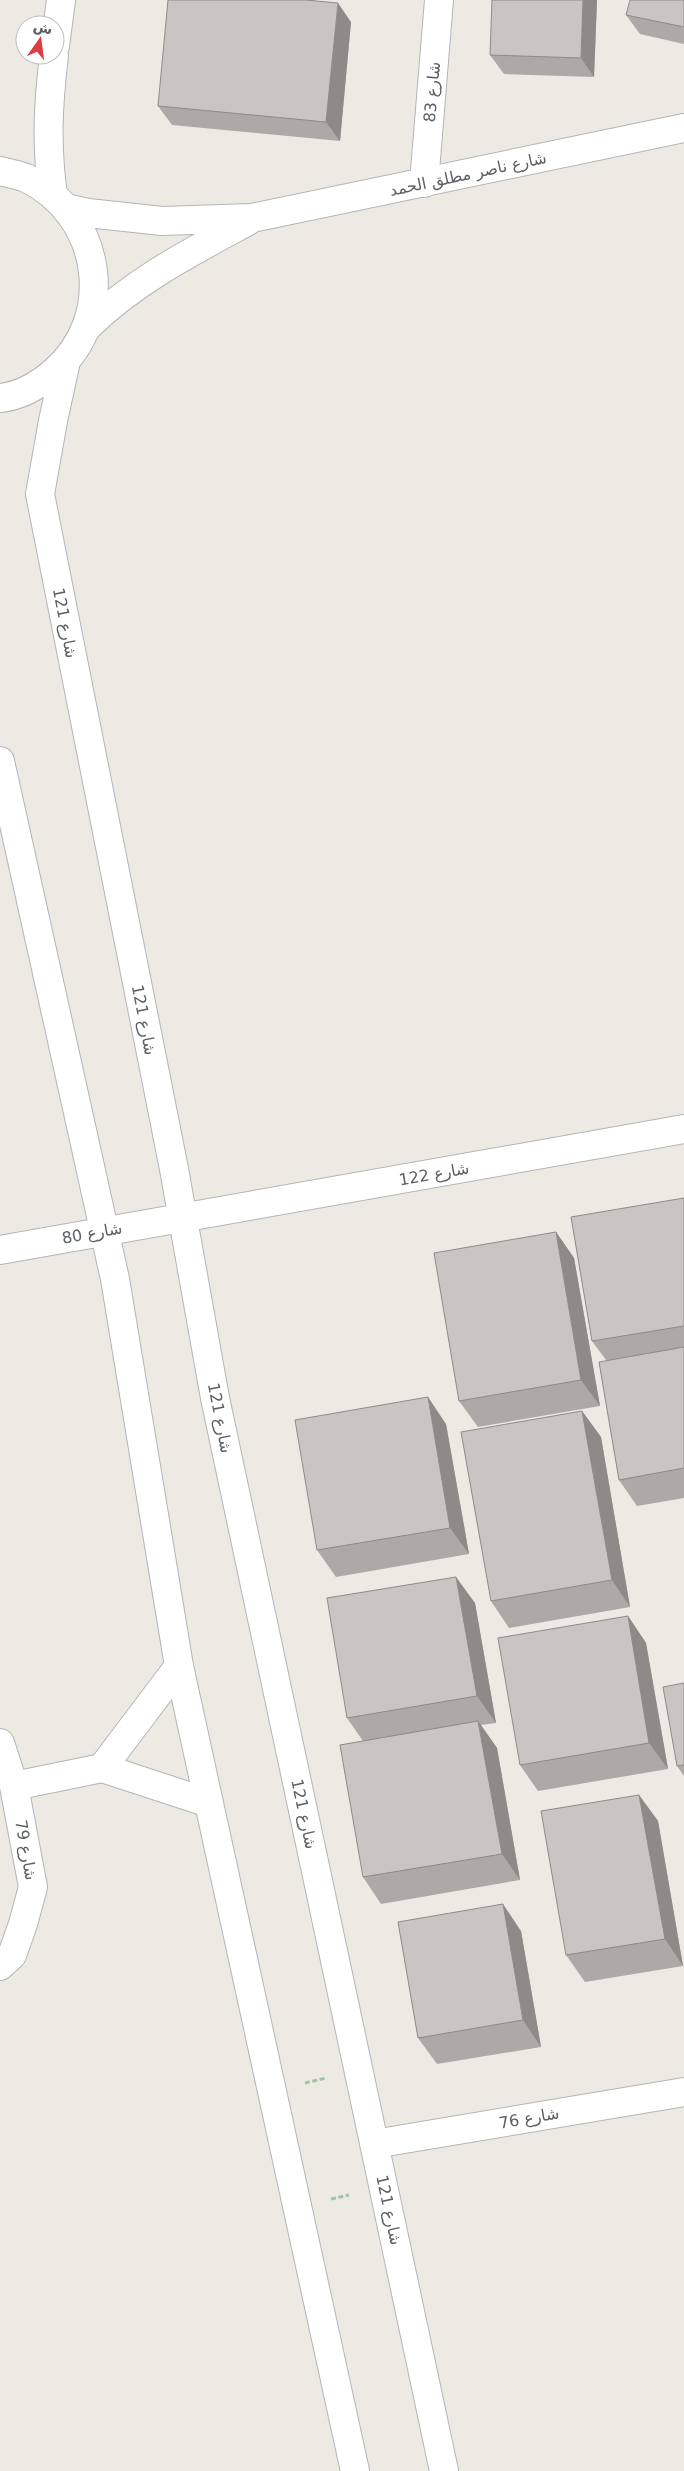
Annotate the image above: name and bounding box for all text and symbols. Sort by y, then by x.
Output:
north arrow [15,15,65,65]
text: ش [32,17,54,37]
street label: شارع 83 [420,61,445,123]
street label: شارع ناصر مطلق الحمد [388,148,549,201]
street label: شارع 121 [48,586,81,660]
street label: شارع 121 [127,983,160,1057]
street label: شارع 122 [397,1158,471,1191]
street label: شارع 80 [60,1218,124,1249]
street label: شارع 121 [203,1381,236,1455]
street label: شارع 121 [286,1777,321,1851]
street label: شارع 79 [10,1818,41,1882]
street label: شارع 76 [497,2103,561,2134]
street label: شارع 121 [371,2173,406,2247]

